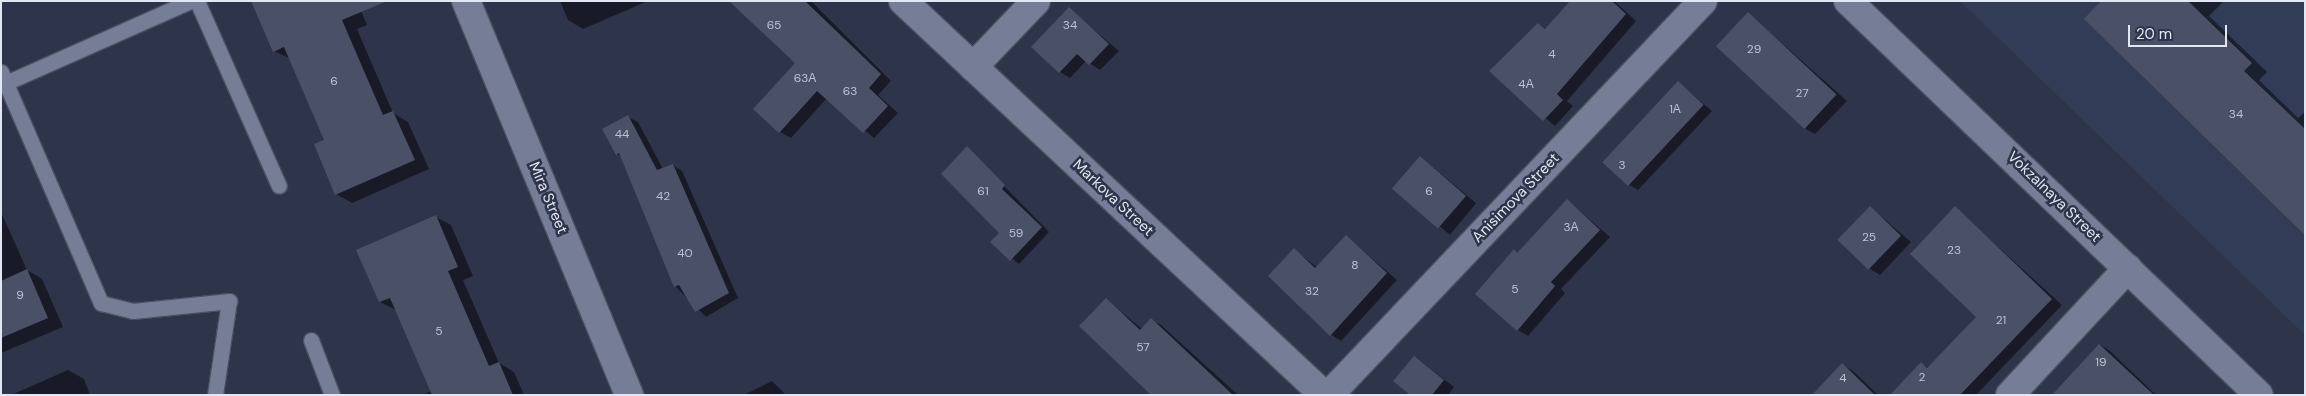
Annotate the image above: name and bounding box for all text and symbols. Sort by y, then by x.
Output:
scale bar [2131,15,2230,47]
house number: 65 [767,19,781,33]
house number: 34 [1063,19,1077,33]
text: 20 m [2136,24,2172,44]
house number: 29 [1747,43,1761,57]
house number: 4 [1548,48,1556,62]
house number: 63А [794,72,816,86]
house number: 6 [330,75,338,89]
house number: 4А [1518,78,1534,92]
house number: 63 [843,85,857,99]
house number: 27 [1795,87,1809,101]
house number: 1А [1669,103,1681,117]
house number: 34 [2229,108,2243,122]
house number: 44 [615,128,629,142]
street label: Vokzalnaya Street [2004,148,2104,246]
street label: Anisimova Street [1469,150,1563,246]
street label: Markova Street [1069,156,1157,240]
street label: Mira Street [525,159,571,237]
house number: 3 [1618,159,1626,173]
house number: 61 [977,185,989,199]
house number: 6 [1425,185,1433,199]
house number: 42 [656,190,670,204]
house number: 3А [1563,221,1579,235]
house number: 59 [1009,227,1023,241]
house number: 25 [1862,231,1876,245]
house number: 23 [1947,244,1961,258]
house number: 40 [677,247,693,261]
house number: 8 [1351,259,1359,273]
house number: 5 [1511,283,1519,297]
house number: 32 [1305,285,1319,299]
house number: 9 [16,289,24,303]
house number: 21 [1996,314,2006,328]
house number: 5 [435,325,443,339]
house number: 57 [1136,341,1150,355]
house number: 19 [2095,356,2107,370]
house number: 2 [1919,371,1925,385]
house number: 4 [1839,372,1847,386]

